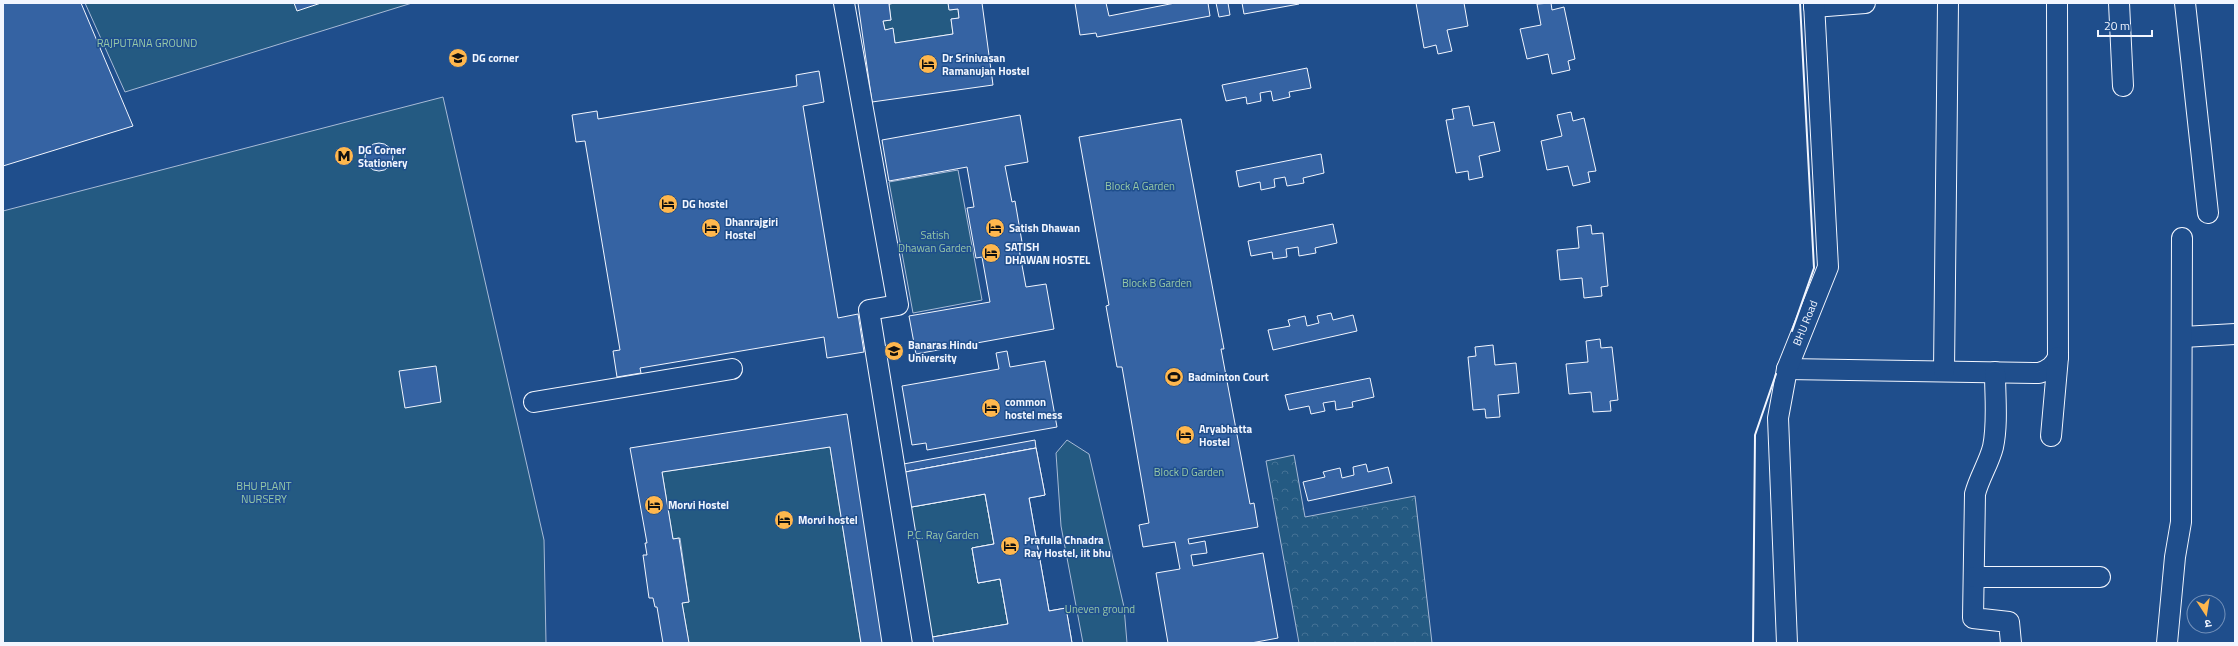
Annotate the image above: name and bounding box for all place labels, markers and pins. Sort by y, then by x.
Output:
school or university icon: DG corner [447,47,469,69]
place label: DG corner [472,50,519,66]
place label: Dr Srinivasan Ramanujan Hostel [942,50,1029,79]
hotel icon: Dr Srinivasan Ramanujan Hostel [917,53,939,75]
place label: DG Corner Stationery [358,142,408,171]
metro station icon: DG Corner Stationery [333,145,355,167]
hotel icon: DG hostel [657,193,679,215]
place label: DG hostel [682,196,728,212]
place label: Dhanrajgiri Hostel [725,214,778,243]
hotel icon: Dhanrajgiri Hostel [700,217,722,239]
hotel icon: Satish Dhawan [984,217,1006,239]
place label: Satish Dhawan [1009,220,1080,236]
place label: SATISH DHAWAN HOSTEL [1005,239,1091,268]
hotel icon: SATISH DHAWAN HOSTEL [980,242,1002,264]
place label: Banaras Hindu University [908,337,978,366]
school or university icon: Banaras Hindu University [883,340,905,362]
sports icon: Badminton Court [1163,366,1185,388]
place label: Badminton Court [1188,369,1269,385]
place label: common hostel mess [1005,394,1062,423]
hotel icon: common hostel mess [980,397,1002,419]
place label: Aryabhatta Hostel [1199,421,1252,450]
hotel icon: Aryabhatta Hostel [1174,424,1196,446]
hotel icon: Morvi Hostel [643,494,665,516]
place label: Morvi Hostel [668,497,729,513]
hotel icon: Morvi hostel [773,509,795,531]
place label: Morvi hostel [798,512,858,528]
place label: Prafulla Chnadra Ray Hostel, iit bhu [1024,532,1111,561]
hotel icon: Prafulla Chnadra Ray Hostel, iit bhu [999,535,1021,557]

